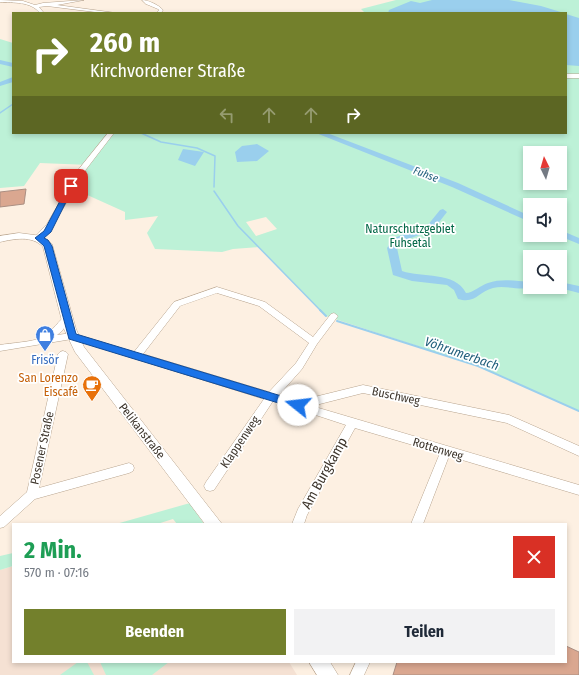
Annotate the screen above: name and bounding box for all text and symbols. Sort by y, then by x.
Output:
text: 260 m [90,26,160,59]
icon: right [24,28,76,80]
text: Kirchvordener Straße [90,60,245,82]
icon: left [216,104,238,126]
icon: ahead [258,104,280,126]
icon: ahead [300,104,322,126]
icon: right [342,104,364,126]
north arrow [523,146,567,190]
map controls [523,146,567,294]
water label: Fuhse [412,164,440,185]
pin [54,169,88,203]
icon: arrive [60,175,82,197]
button: sound [523,198,567,242]
park label: Naturschutzgebiet Fuhsetal [365,222,455,250]
button: search [523,250,567,294]
shop icon: Frisör [34,324,56,352]
water label: Vöhrumerbach [423,334,501,373]
place label: Frisör [31,353,60,367]
place label: San Lorenzo Eiscafé [19,371,78,399]
cafe icon: San Lorenzo Eiscafé [81,374,103,402]
position arrow [277,384,319,426]
street label: Buschweg [371,384,422,408]
street label: Pelikanstraße [116,400,168,462]
street label: Posener Straße [27,410,57,486]
street label: Klappenweg [217,413,263,471]
street label: Am Burgkamp [298,435,351,512]
street label: Rottenweg [411,435,465,463]
text: 2 Min. [24,536,82,564]
button: close [513,536,555,578]
text: 570 m · 07:16 [24,565,89,580]
button: Beenden [24,609,286,655]
button: Teilen [294,609,555,655]

